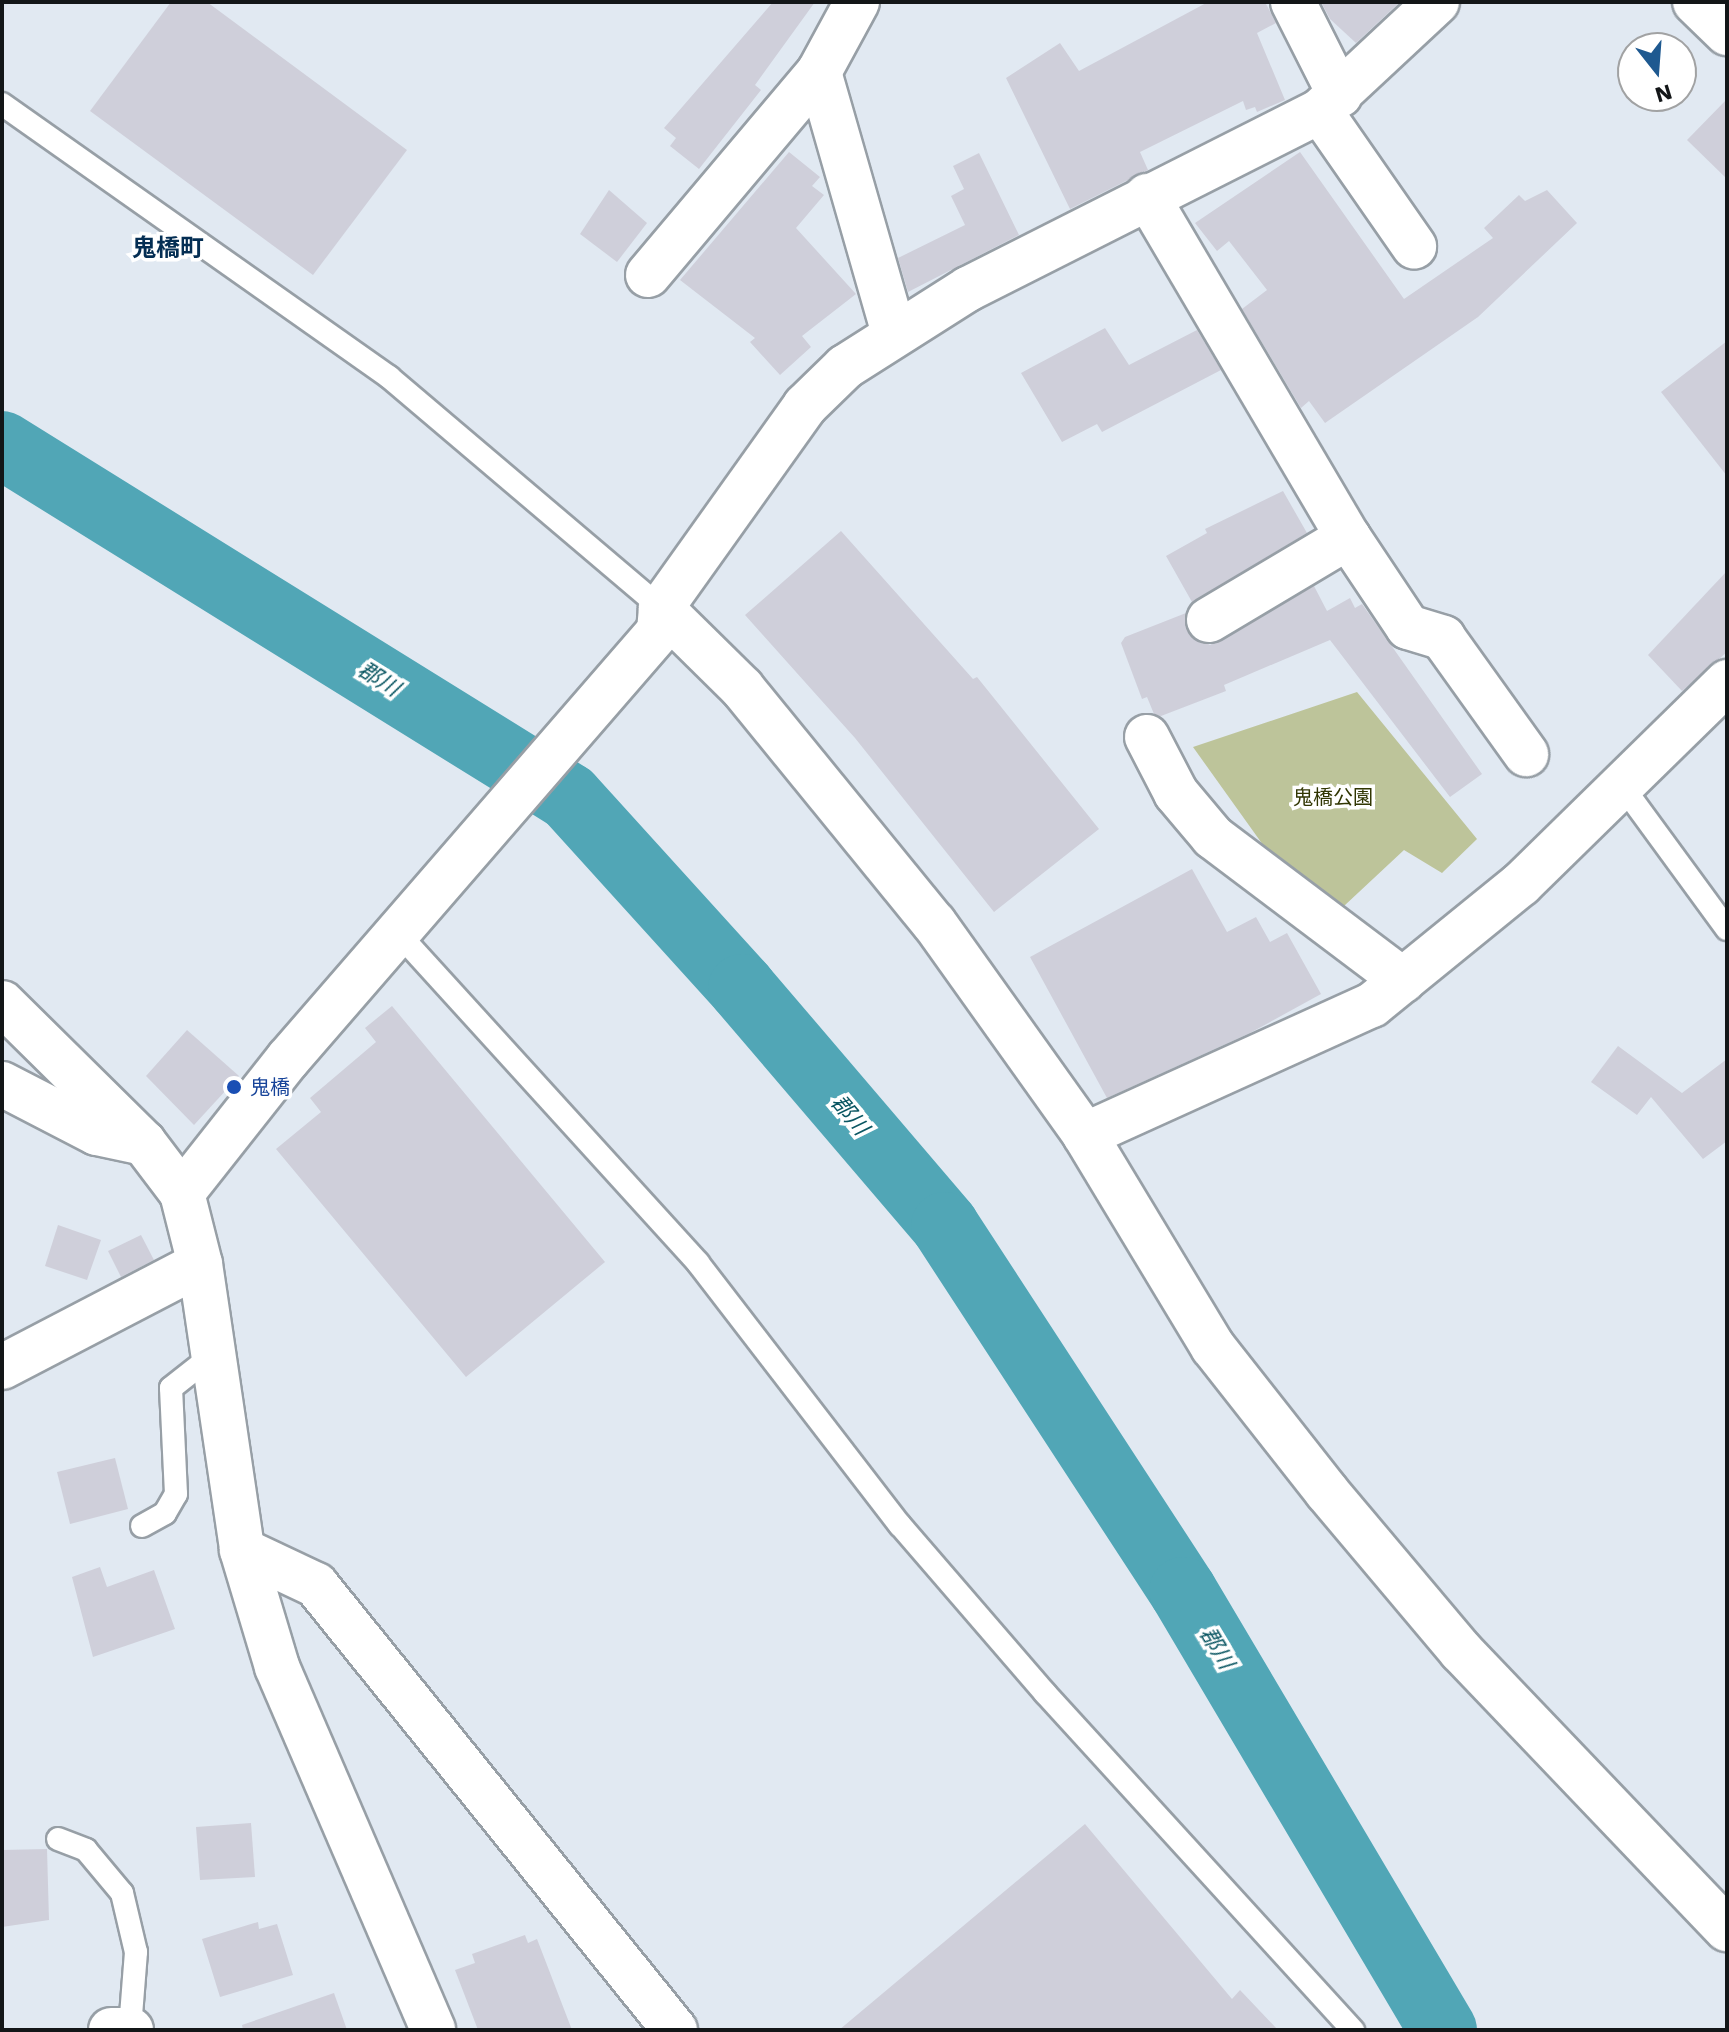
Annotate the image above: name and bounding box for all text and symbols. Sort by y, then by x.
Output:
north arrow [1617,32,1697,112]
text: N [1652,79,1675,108]
district label: 鬼橋町 [132,235,204,263]
water label: 郡川 [353,656,405,702]
park label: 鬼橋公園 [1293,785,1373,809]
place label: 鬼橋 [250,1075,290,1099]
marker: 鬼橋 [225,1078,243,1096]
water label: 郡川 [826,1090,874,1140]
water label: 郡川 [1194,1622,1240,1674]

